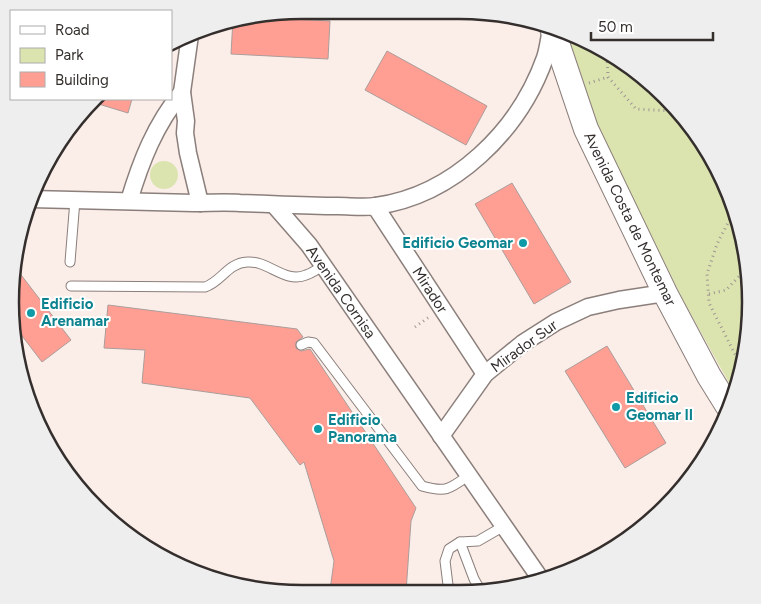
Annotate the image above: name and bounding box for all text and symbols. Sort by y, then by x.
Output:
legend [10,10,172,100]
scale bar [591,10,714,42]
text: 50 m [598,18,633,36]
text: Road [55,21,90,39]
text: Park [55,46,84,64]
text: Building [55,71,109,89]
street label: Avenida Costa de Montemar [580,129,680,309]
place label: Edificio Geomar [402,234,513,252]
marker: Edificio Geomar [517,237,529,249]
street label: Avenida Cornisa [302,242,380,342]
street label: Mirador [408,264,452,316]
place label: Edificio Arenamar [41,295,109,330]
marker: Edificio Arenamar [25,307,37,319]
street label: Mirador Sur [487,316,561,376]
place label: Edificio Geomar II [626,389,693,424]
marker: Edificio Geomar II [610,401,622,413]
place label: Edificio Panorama [328,411,397,446]
marker: Edificio Panorama [312,423,324,435]

